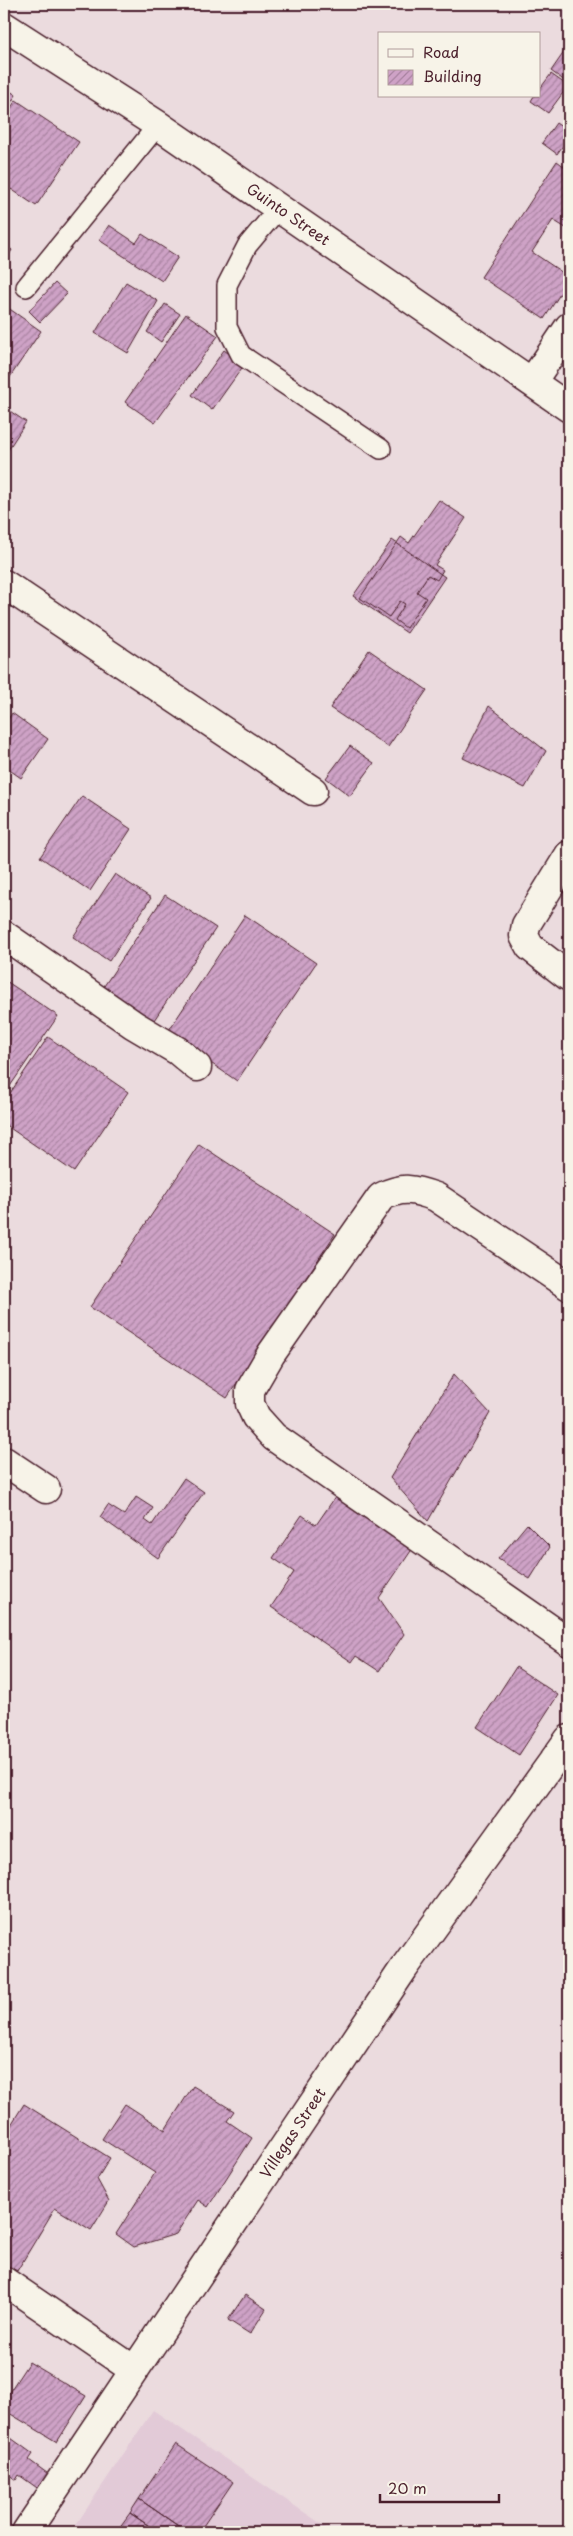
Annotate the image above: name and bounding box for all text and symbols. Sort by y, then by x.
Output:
legend [378,32,540,98]
text: Road [423,40,459,63]
text: Building [423,64,482,87]
street label: Guinto Street [243,176,335,250]
street label: Villegas Street [253,2083,331,2182]
scale bar [380,2471,499,2503]
text: 20 m [388,2476,427,2499]

